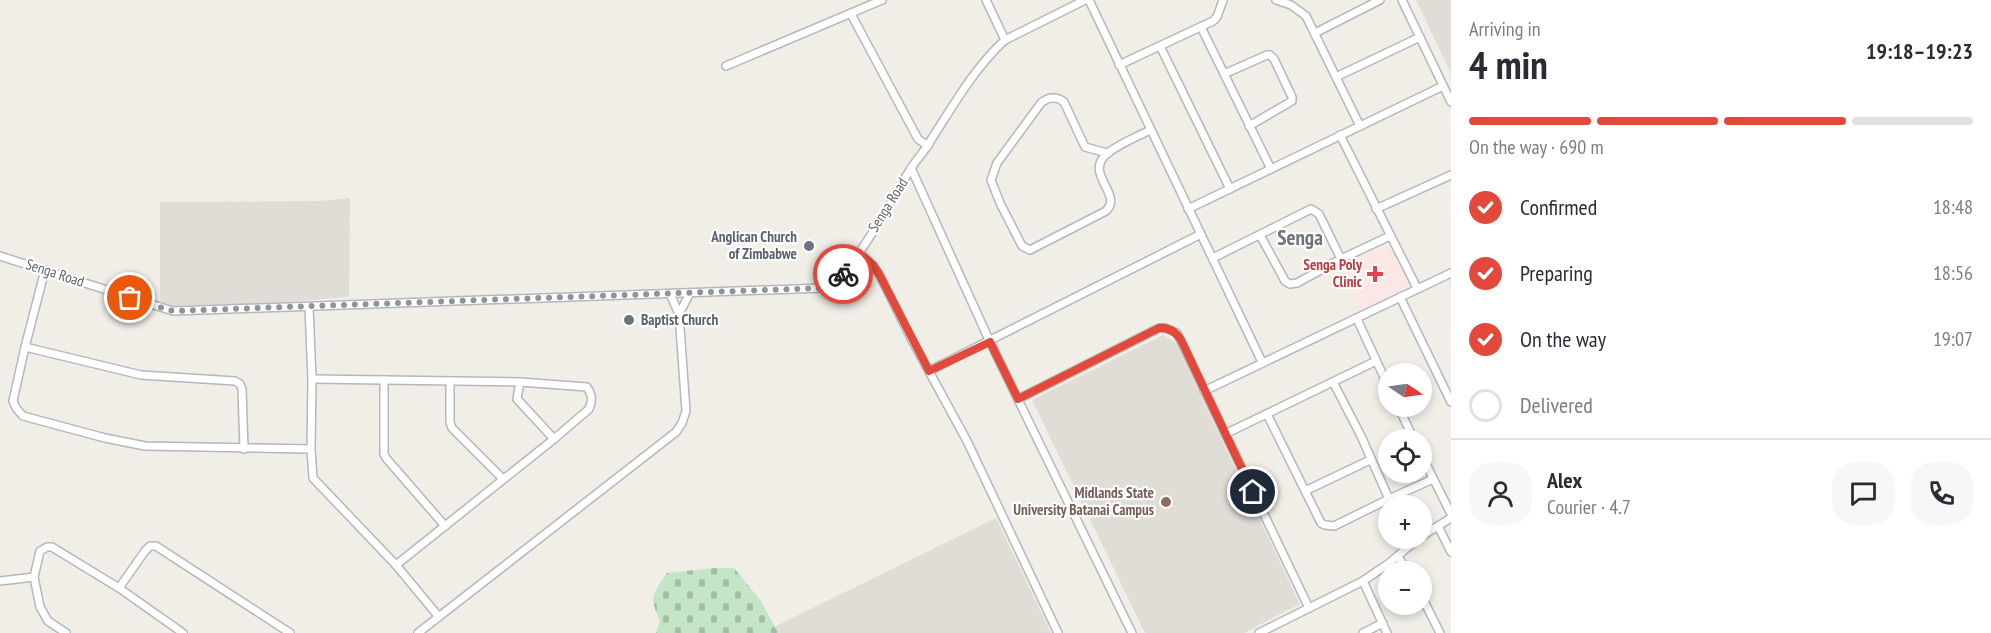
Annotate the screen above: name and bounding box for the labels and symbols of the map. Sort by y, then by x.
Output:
street label: Senga Road [864,174,912,235]
district label: Senga [1277,224,1323,251]
place label: Anglican Church of Zimbabwe [710,227,797,263]
marker: Anglican Church of Zimbabwe [802,239,816,253]
courier [813,244,873,304]
street label: Senga Road [23,254,87,291]
place label: Senga Poly Clinic [1303,255,1363,291]
marker: Senga Poly Clinic [1366,265,1384,283]
pin [104,272,155,323]
place label: Baptist Church [641,310,718,329]
marker: Baptist Church [622,313,636,327]
north arrow [1378,363,1432,417]
pin [1227,466,1278,517]
place label: Midlands State University Batanai Campus [1013,483,1154,519]
marker: Midlands State University Batanai Campus [1159,495,1173,509]

